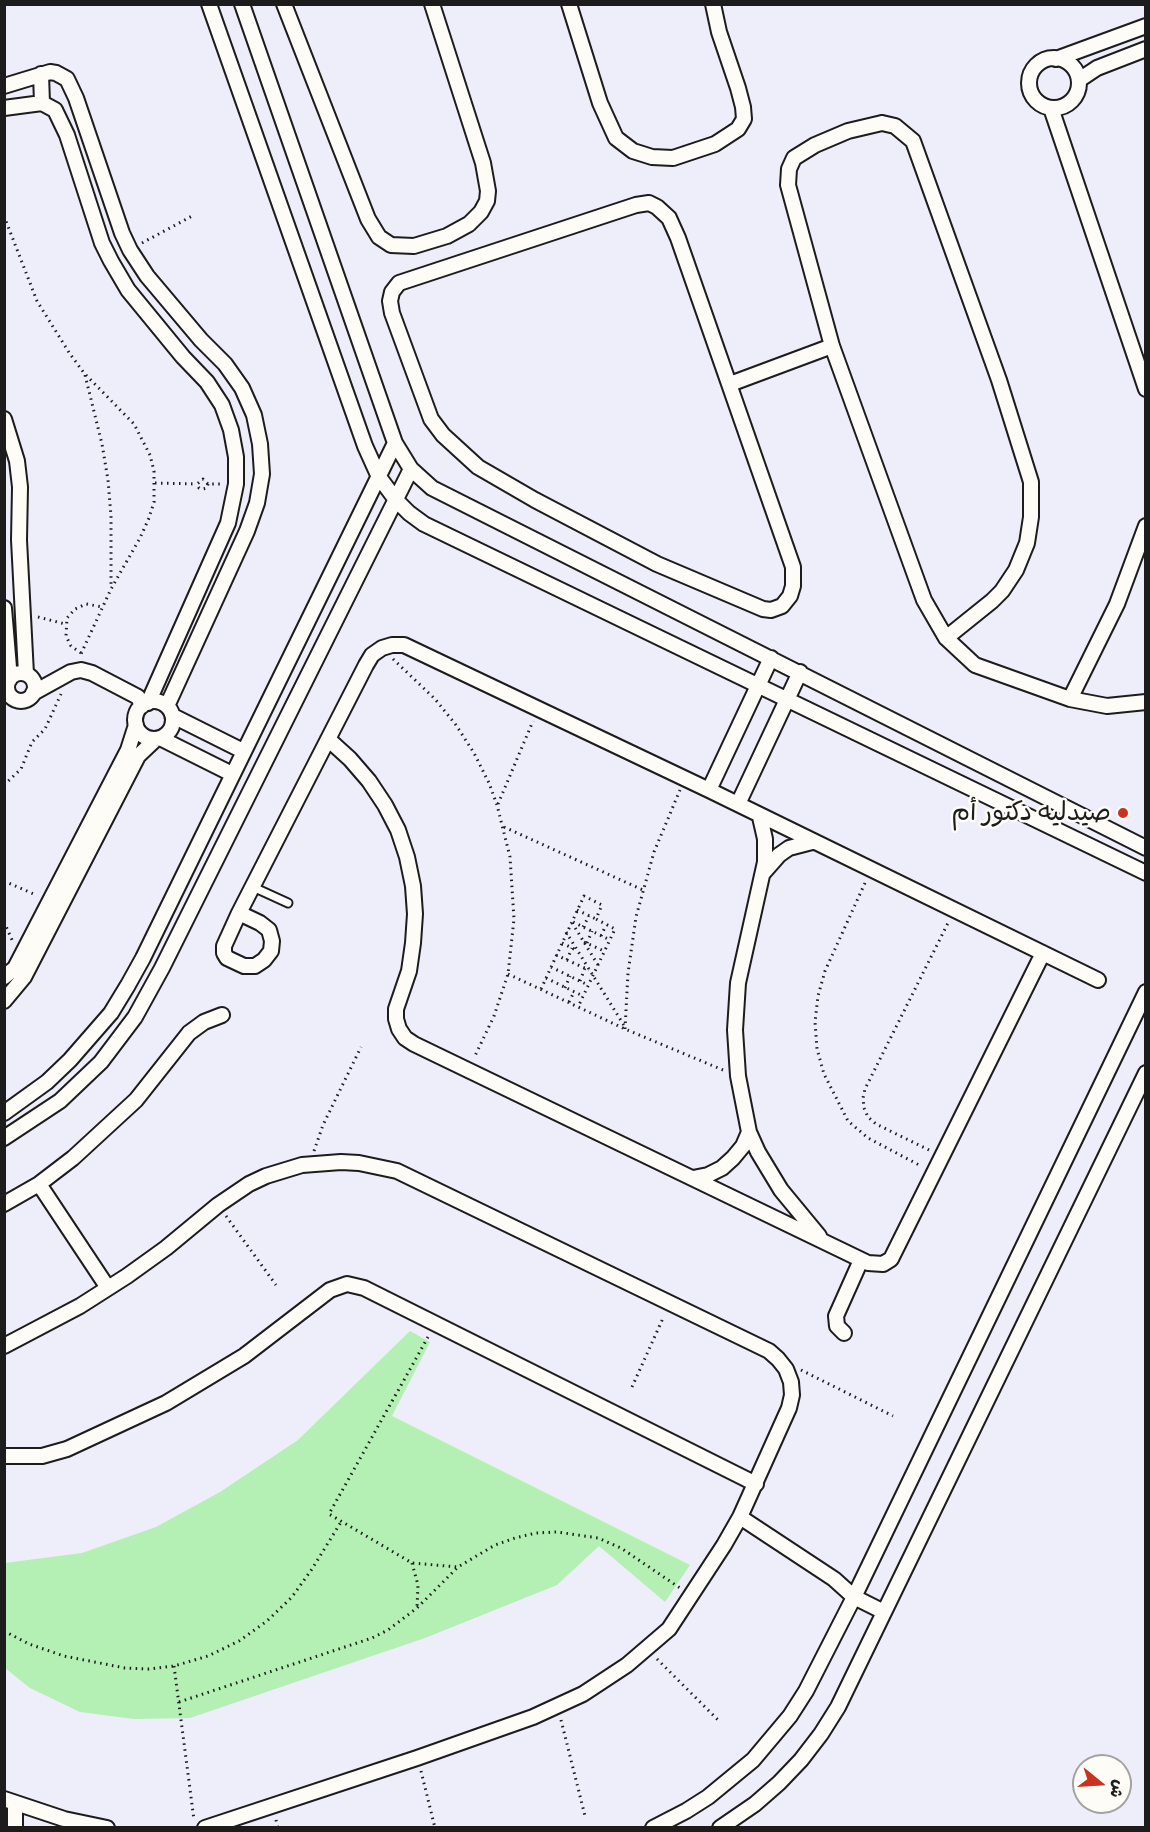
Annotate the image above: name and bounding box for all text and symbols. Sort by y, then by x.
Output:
place label: صيدليه دكتور أم [951,797,1111,829]
marker: صيدليه دكتور أم [1116,806,1130,820]
north arrow [1072,1754,1132,1814]
text: ش [1106,1778,1129,1800]

